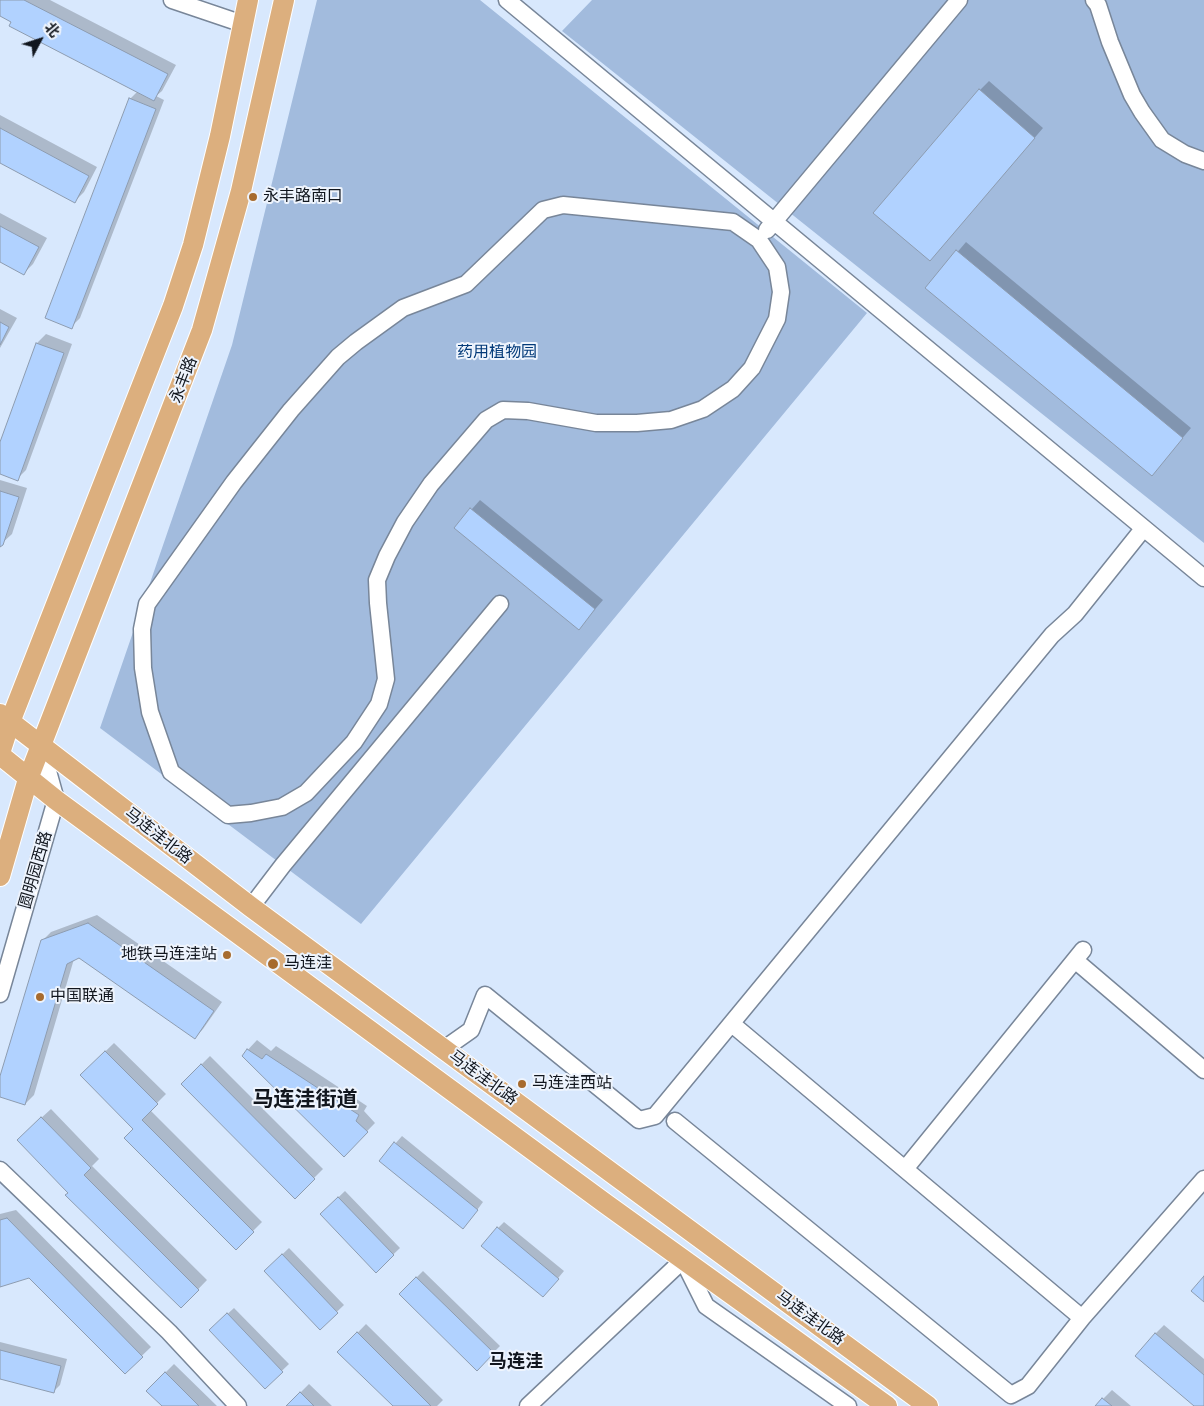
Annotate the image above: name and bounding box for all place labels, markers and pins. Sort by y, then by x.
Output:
place label: 永丰路南口 [263,187,343,207]
marker: 永丰路南口 [247,191,259,203]
place label: 地铁马连洼站 [121,945,217,965]
marker: 地铁马连洼站 [221,949,233,961]
place label: 马连洼 [284,954,332,974]
marker: 马连洼 [266,957,280,971]
place label: 中国联通 [50,987,114,1007]
marker: 中国联通 [34,991,46,1003]
place label: 马连洼西站 [532,1074,612,1094]
marker: 马连洼西站 [516,1078,528,1090]

